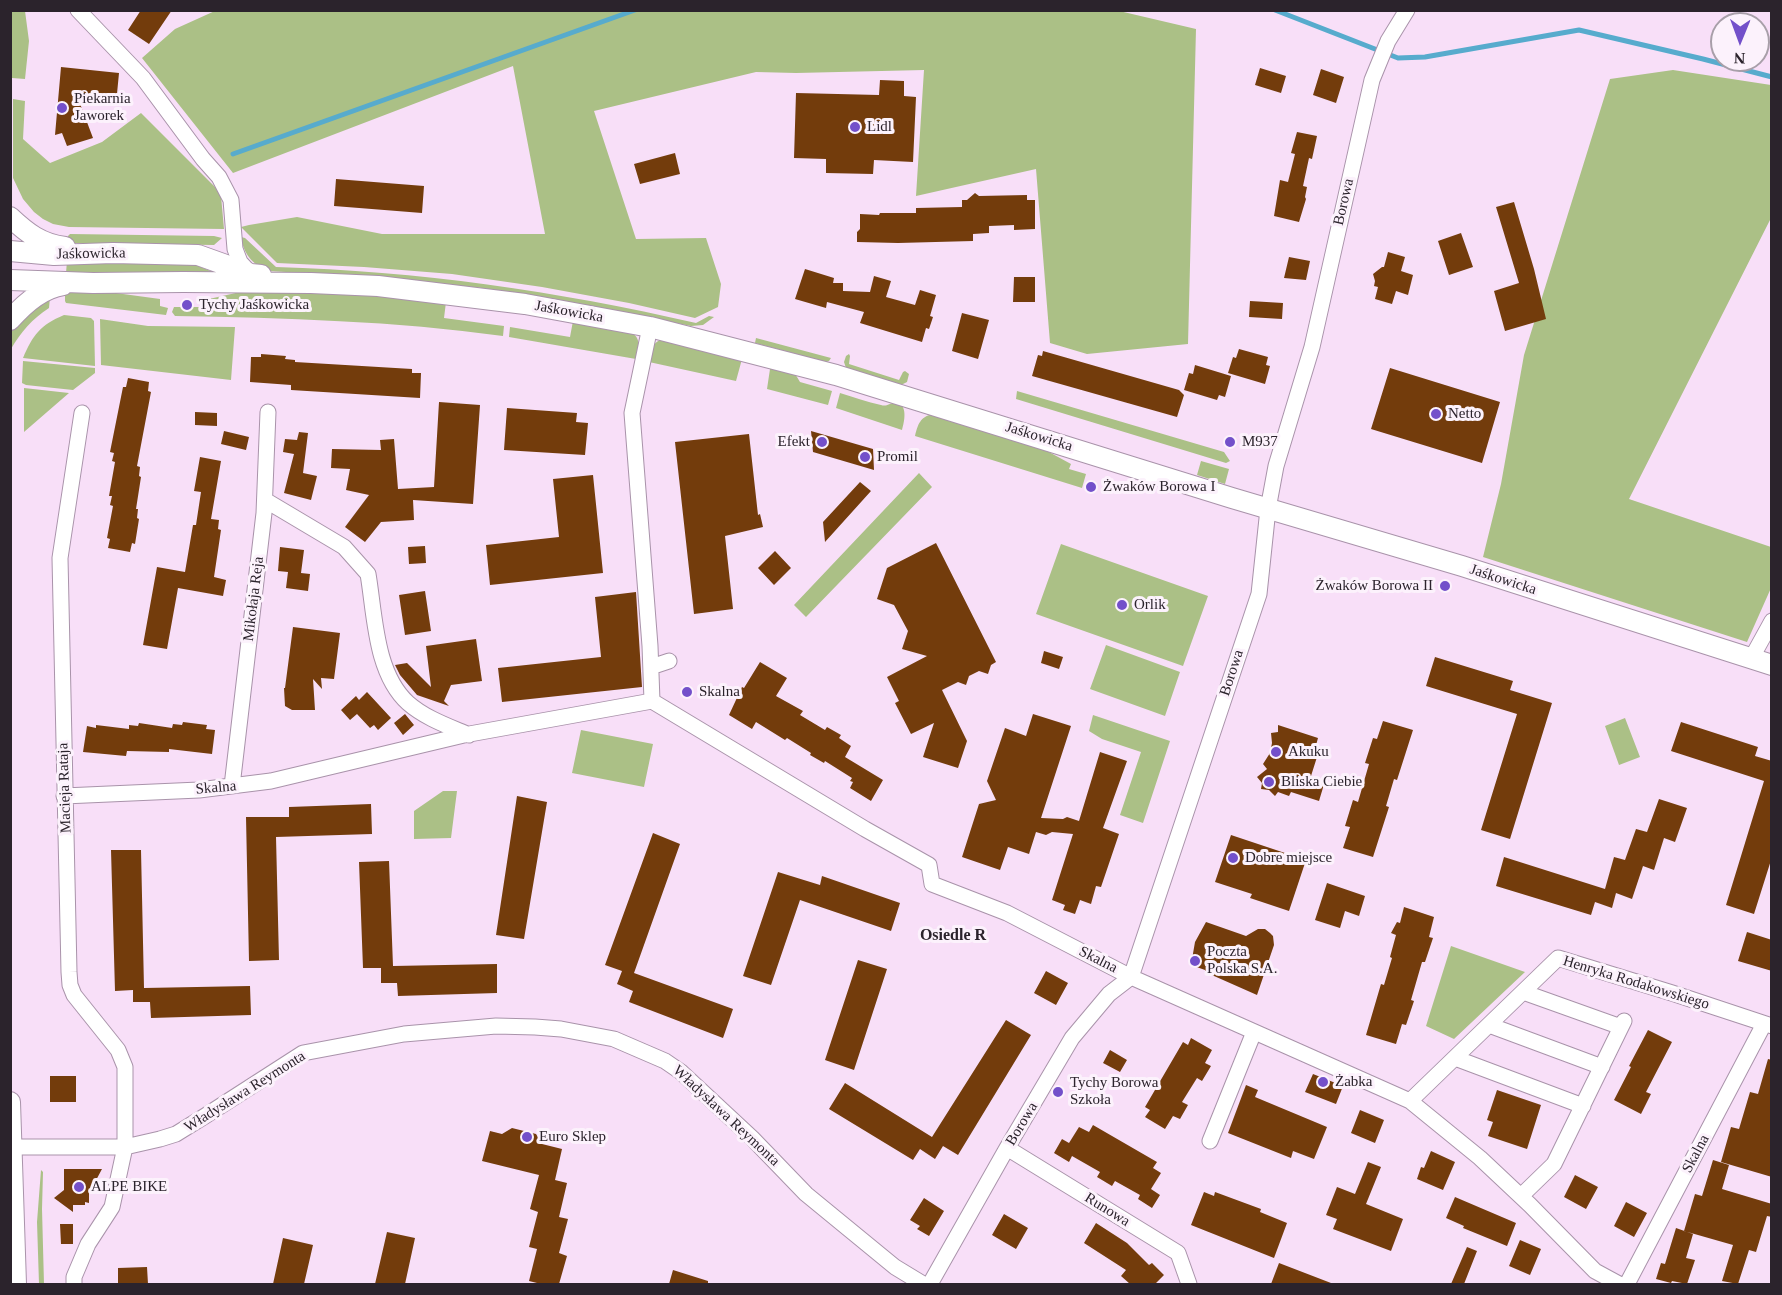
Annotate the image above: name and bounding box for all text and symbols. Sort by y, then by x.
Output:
north arrow [1710,12,1770,72]
text: N [1734,50,1746,67]
place label: Piekarnia Jaworek [74,90,131,125]
marker: Piekarnia Jaworek [55,101,69,115]
place label: Lidl [867,118,892,136]
marker: Lidl [848,120,862,134]
street label: Borowa [1330,177,1358,227]
street label: Jaśkowicka [56,244,126,264]
place label: Tychy Jaśkowicka [199,296,309,314]
street label: Jaśkowicka [533,297,605,327]
marker: Tychy Jaśkowicka [180,298,194,312]
place label: Netto [1448,405,1481,423]
marker: Netto [1429,407,1443,421]
street label: Jaśkowicka [1003,418,1075,456]
place label: Efekt [778,433,810,451]
place label: M937 [1242,433,1278,451]
marker: Efekt [815,435,829,449]
marker: M937 [1223,435,1237,449]
place label: Promil [877,448,918,466]
marker: Promil [858,450,872,464]
place label: Żwaków Borowa I [1103,478,1215,496]
marker: Żwaków Borowa I [1084,480,1098,494]
street label: Mikołaja Reja [240,556,268,642]
street label: Jaśkowicka [1467,561,1539,599]
place label: Żwaków Borowa II [1316,577,1433,595]
marker: Żwaków Borowa II [1438,579,1452,593]
place label: Orlik [1134,596,1166,614]
marker: Orlik [1115,598,1129,612]
street label: Borowa [1216,648,1248,698]
place label: Skalna [699,683,740,701]
marker: Skalna [680,685,694,699]
street label: Macieja Rataja [54,743,76,833]
place label: Akuku [1288,743,1329,761]
marker: Akuku [1269,745,1283,759]
place label: Bliska Ciebie [1281,773,1362,791]
marker: Bliska Ciebie [1262,775,1276,789]
street label: Skalna [195,777,237,799]
place label: Dobre miejsce [1245,849,1332,867]
marker: Dobre miejsce [1226,851,1240,865]
district label: Osiedle R [920,926,986,946]
street label: Skalna [1076,943,1120,977]
place label: Poczta Polska S.A. [1207,943,1277,978]
street label: Henryka Rodakowskiego [1561,952,1711,1014]
marker: Poczta Polska S.A. [1188,954,1202,968]
street label: Władysława Reymonta [181,1047,309,1137]
street label: Władysława Reymonta [669,1062,783,1170]
place label: Żabka [1335,1073,1372,1091]
place label: Tychy Borowa Szkoła [1070,1074,1159,1109]
marker: Żabka [1316,1075,1330,1089]
marker: Tychy Borowa Szkoła [1051,1085,1065,1099]
street label: Borowa [1002,1099,1042,1149]
place label: Euro Sklep [539,1128,606,1146]
marker: Euro Sklep [520,1130,534,1144]
street label: Skalna [1678,1132,1714,1176]
place label: ALPE BIKE [91,1178,167,1196]
marker: ALPE BIKE [72,1180,86,1194]
street label: Runowa [1081,1189,1133,1231]

